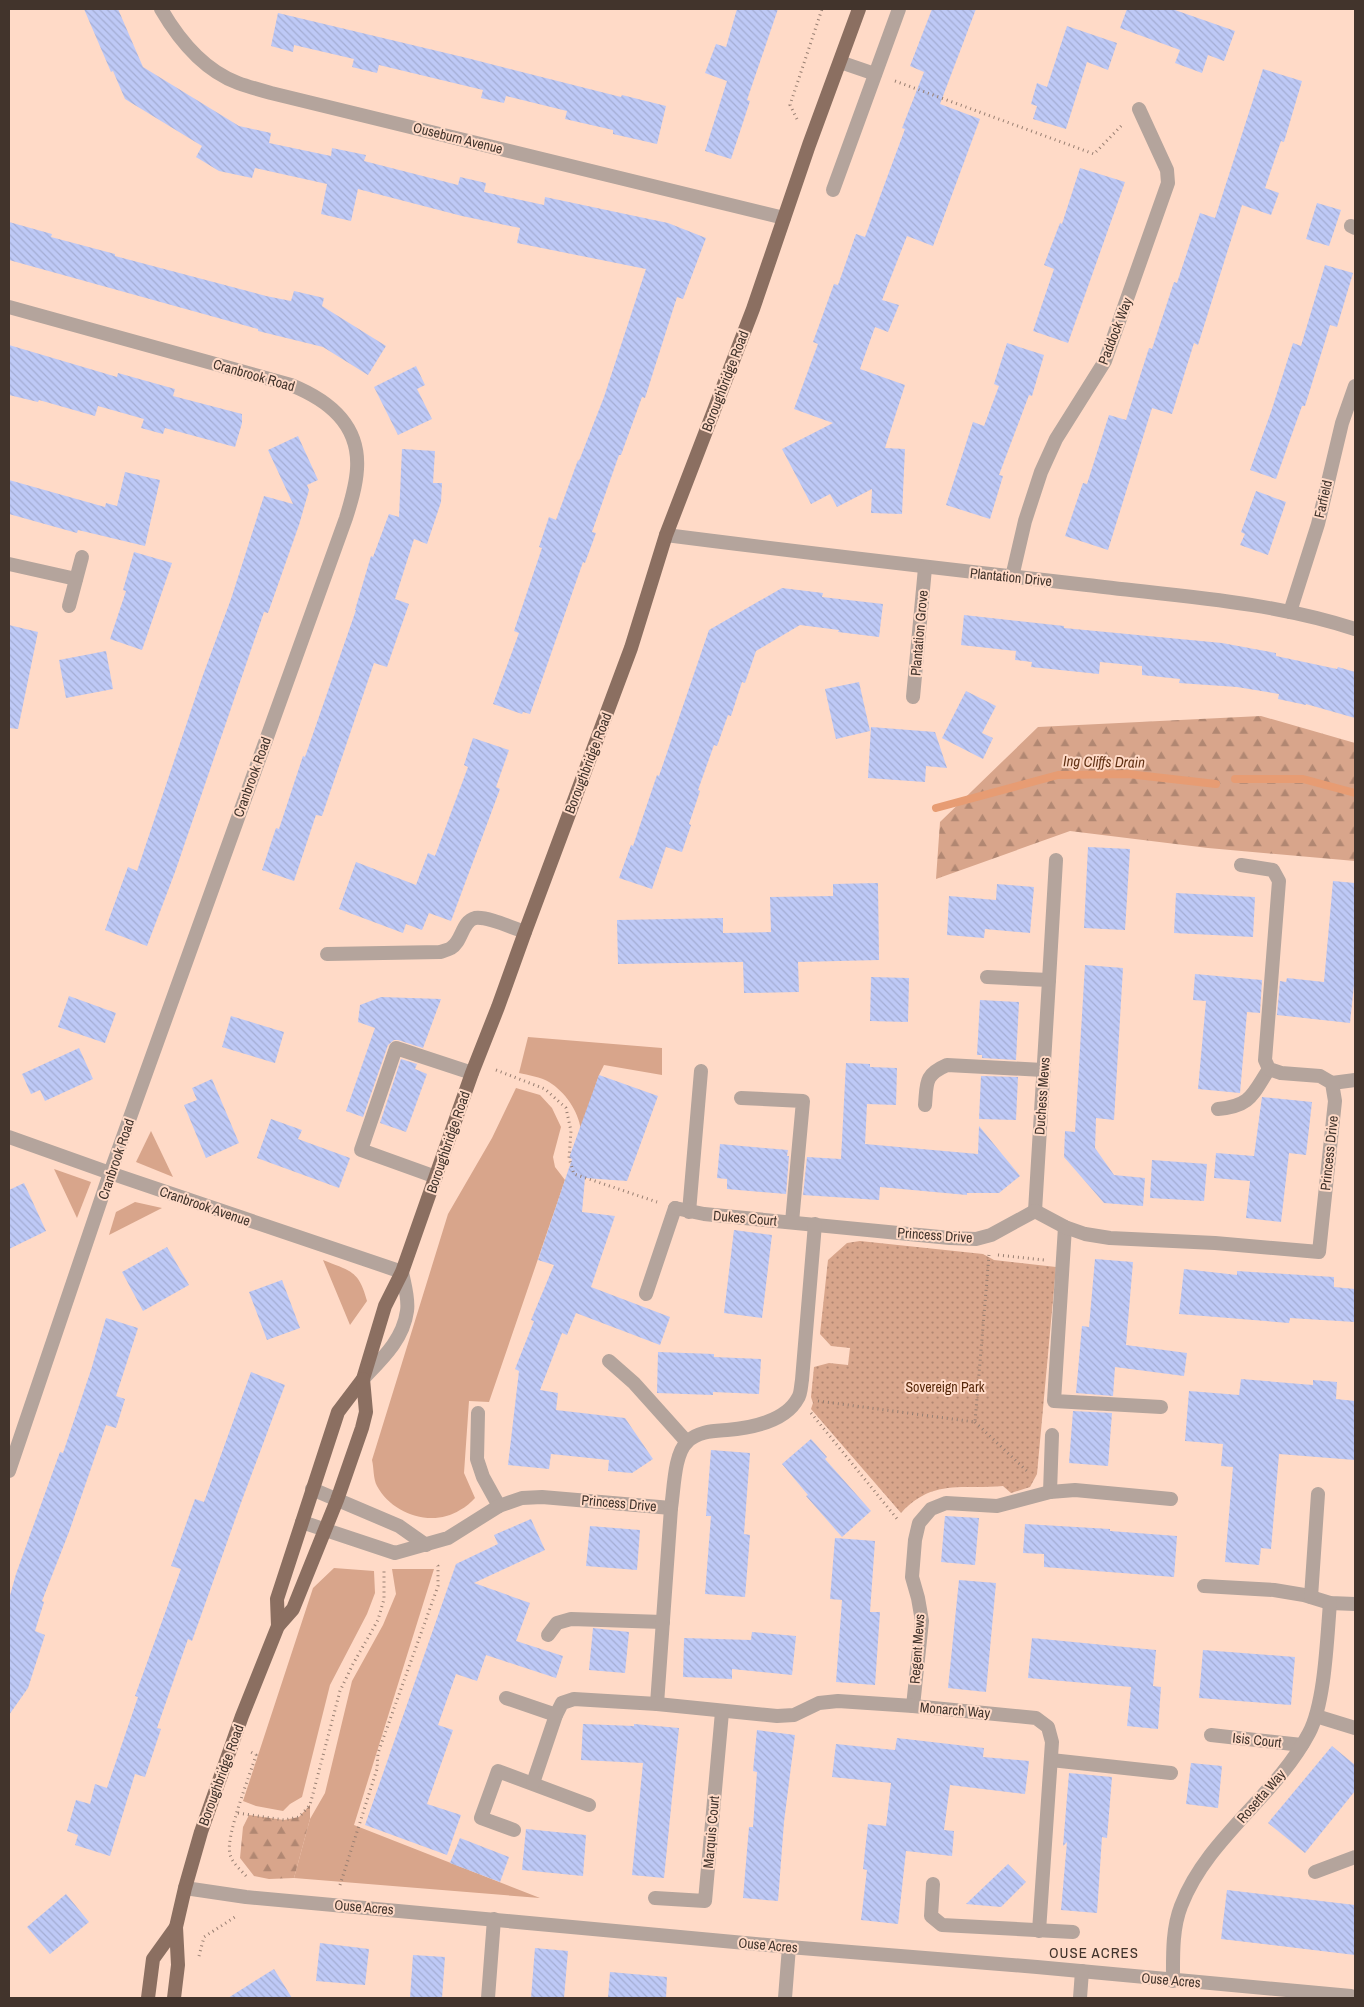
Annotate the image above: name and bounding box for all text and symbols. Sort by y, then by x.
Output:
street label: Ouseburn Avenue [411,118,505,158]
street label: Paddock Way [1094,295,1136,367]
street label: Boroughbridge Road [697,328,753,434]
street label: Cranbrook Road [211,355,297,395]
street label: Farfield [1310,478,1336,520]
street label: Plantation Drive [969,564,1053,590]
street label: Plantation Grove [906,589,932,677]
street label: Boroughbridge Road [560,710,616,816]
street label: Cranbrook Road [229,734,275,820]
water label: Ing Cliffs Drain [1063,750,1145,773]
street label: Duchess Mews [1030,1056,1054,1135]
street label: Boroughbridge Road [422,1089,474,1195]
street label: Princess Drive [1316,1115,1342,1191]
street label: Cranbrook Road [94,1116,138,1202]
street label: Cranbrook Avenue [157,1182,253,1230]
street label: Dukes Court [712,1206,778,1230]
street label: Princess Drive [897,1223,973,1247]
park label: Sovereign Park [905,1378,985,1396]
street label: Princess Drive [581,1491,657,1515]
street label: Regent Mews [906,1613,928,1685]
street label: Monarch Way [919,1698,991,1722]
street label: Boroughbridge Road [194,1722,248,1828]
street label: Isis Court [1232,1728,1282,1752]
street label: Rosetta Way [1233,1765,1289,1827]
street label: Marquis Court [699,1795,723,1869]
street label: Ouse Acres [334,1895,395,1919]
street label: Ouse Acres [738,1933,799,1957]
district label: OUSE ACRES [1049,1942,1139,1963]
street label: Ouse Acres [1141,1968,1202,1992]

